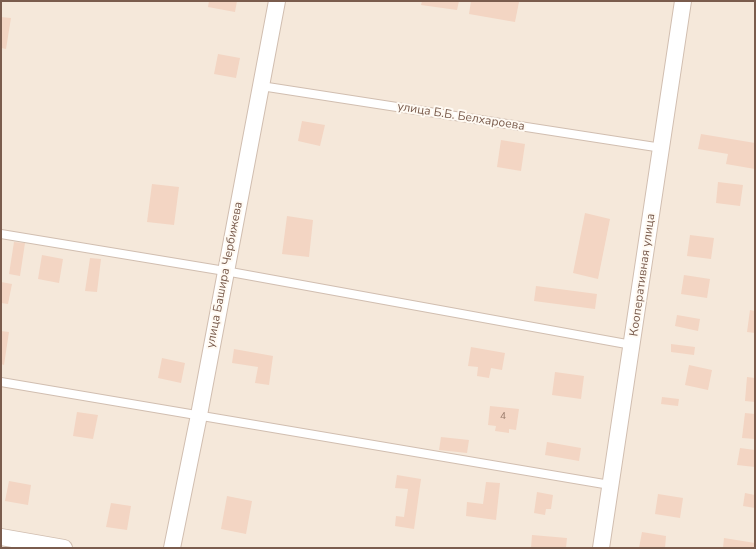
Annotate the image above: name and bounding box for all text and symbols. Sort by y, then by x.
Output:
street label: улица Б.Б. Белхароева [396,100,526,134]
street label: улица Башира Чербижева [204,201,246,349]
street label: Кооперативная улица [627,213,659,337]
house number: 4 [500,411,506,423]

